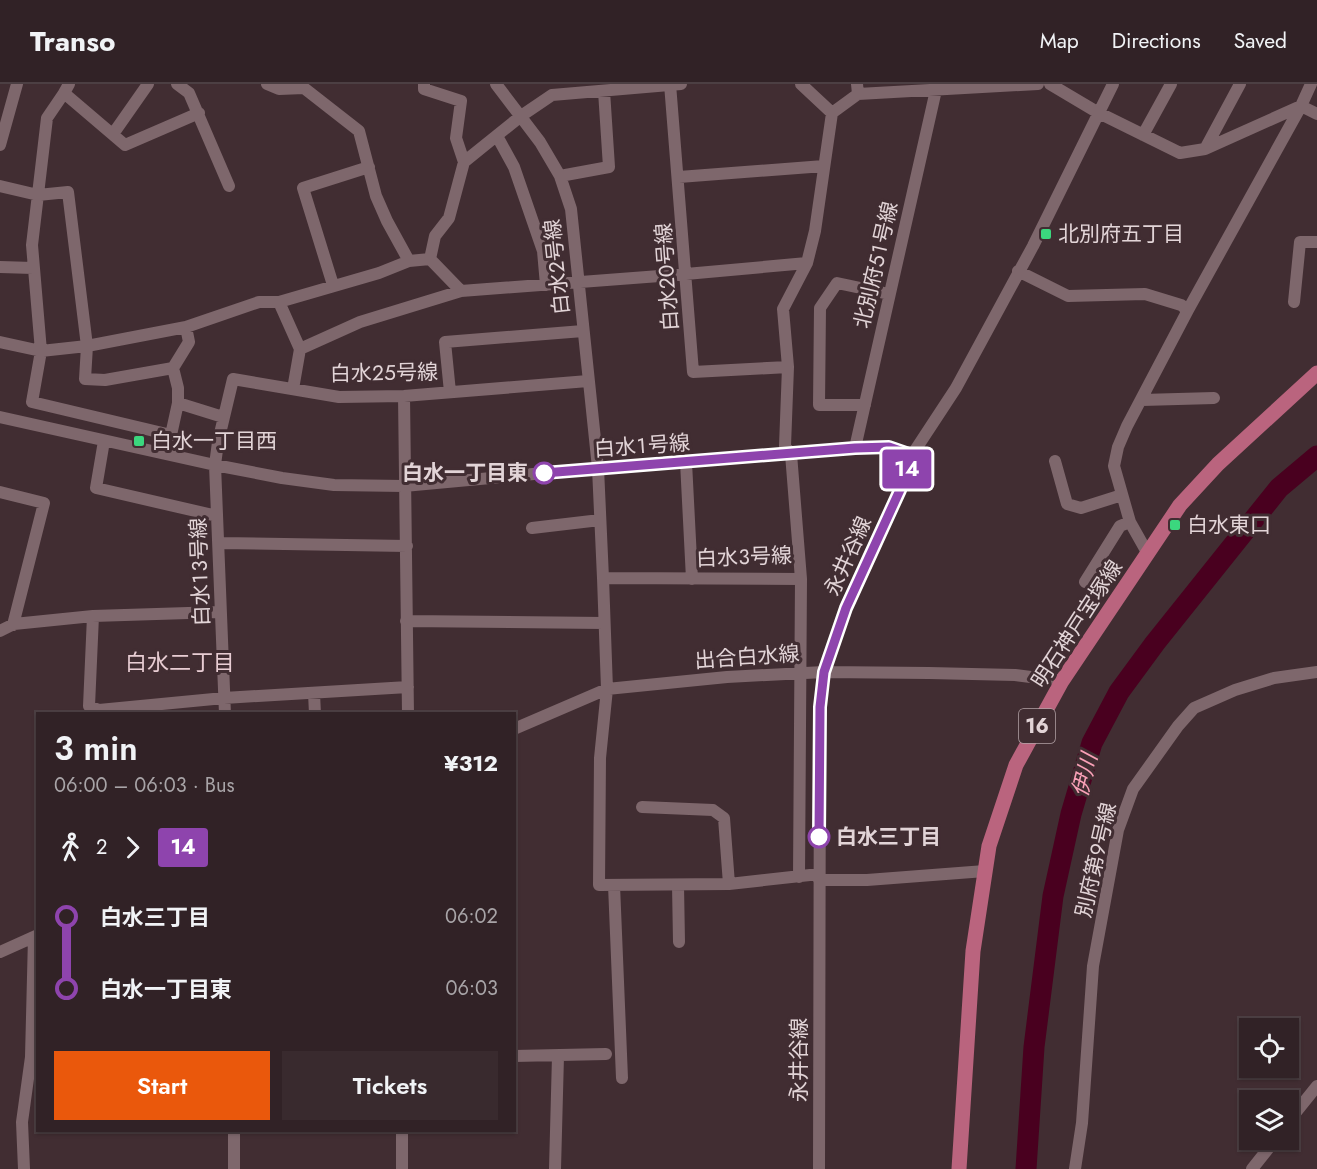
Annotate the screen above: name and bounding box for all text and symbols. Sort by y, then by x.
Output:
text: Transo [30,21,115,62]
text: Map [1040,26,1079,56]
text: Directions [1112,26,1201,56]
text: Saved [1234,26,1287,56]
street label: 北別府５１号線 [847,199,905,331]
street label: 白水２号線 [537,218,577,316]
place label: 北別府五丁目 [1058,219,1184,249]
street label: 白水２０号線 [648,222,686,332]
marker: 北別府五丁目 [1039,227,1053,241]
street label: 白水２５号線 [330,357,438,389]
place label: 白水一丁目西 [151,426,277,456]
street label: 白水１号線 [593,428,691,464]
marker: 白水一丁目西 [132,434,146,448]
line badge: 14 [880,450,934,488]
text: 14 [894,454,920,484]
place label: 白水一丁目東 [402,458,528,488]
marker: 白水一丁目東 [533,462,555,484]
place label: 白水東口 [1187,510,1271,540]
street label: 永井谷線 [817,512,879,600]
street label: 白水１３号線 [183,517,217,627]
marker: 白水東口 [1168,518,1182,532]
street label: 白水３号線 [695,540,793,574]
street label: 明石神戸宝塚線 [1024,554,1130,694]
street label: 出合白水線 [694,638,800,676]
district label: 白水二丁目 [125,646,235,678]
road number: 16 [1019,709,1055,743]
text: 3 min [54,725,138,772]
text: ¥312 [444,747,498,779]
water label: 伊川 [1063,748,1105,800]
text: 06:00 – 06:03 · Bus [54,771,234,800]
street label: 別府第９号線 [1068,800,1124,920]
place label: 白水三丁目 [836,822,941,852]
marker: 白水三丁目 [808,826,830,848]
icon: walk [54,831,87,864]
icon: forward [116,831,149,864]
text: 14 [170,832,196,862]
text: 2 [96,833,107,862]
text: 白水三丁目 [100,901,210,933]
text: 06:02 [445,902,498,931]
text: 白水一丁目東 [100,973,232,1005]
text: 06:03 [446,974,498,1003]
street label: 永井谷線 [784,1018,814,1102]
map controls [1239,1018,1299,1150]
button: locate [1239,1018,1299,1078]
button: Start [54,1051,270,1120]
button: Tickets [282,1051,498,1120]
button: layers [1239,1090,1299,1150]

